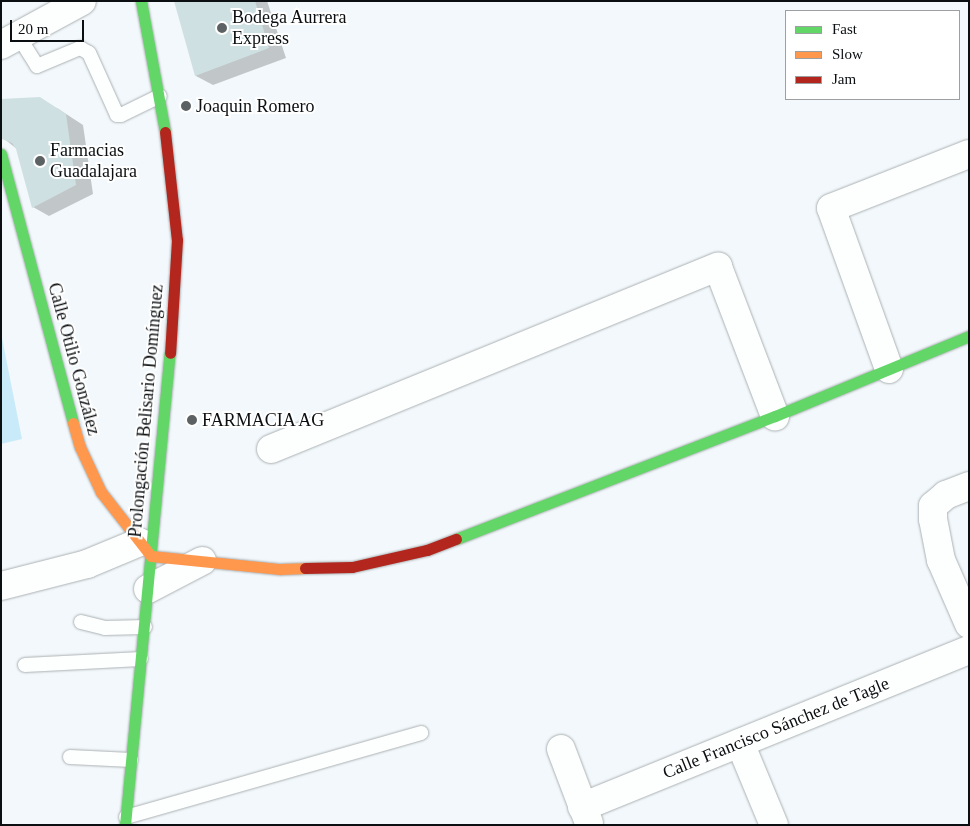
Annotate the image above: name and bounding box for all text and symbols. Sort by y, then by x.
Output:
place label: Bodega Aurrera Express [232,7,347,50]
scale bar [12,10,86,42]
legend [785,10,960,100]
text: 20 m [18,21,48,37]
text: Fast [832,21,857,37]
marker: Bodega Aurrera Express [216,22,228,34]
text: Slow [832,46,863,62]
text: Jam [832,71,856,87]
place label: Joaquin Romero [196,95,314,117]
marker: Joaquin Romero [180,100,192,112]
place label: Farmacias Guadalajara [50,140,137,182]
marker: Farmacias Guadalajara [34,155,46,167]
street label: Calle Otilio González [43,280,105,438]
street label: Prolongación Belisario Domínguez [124,284,168,538]
place label: FARMACIA AG [202,409,326,431]
marker: FARMACIA AG [186,414,198,426]
street label: Calle Francisco Sánchez de Tagle [659,673,893,783]

